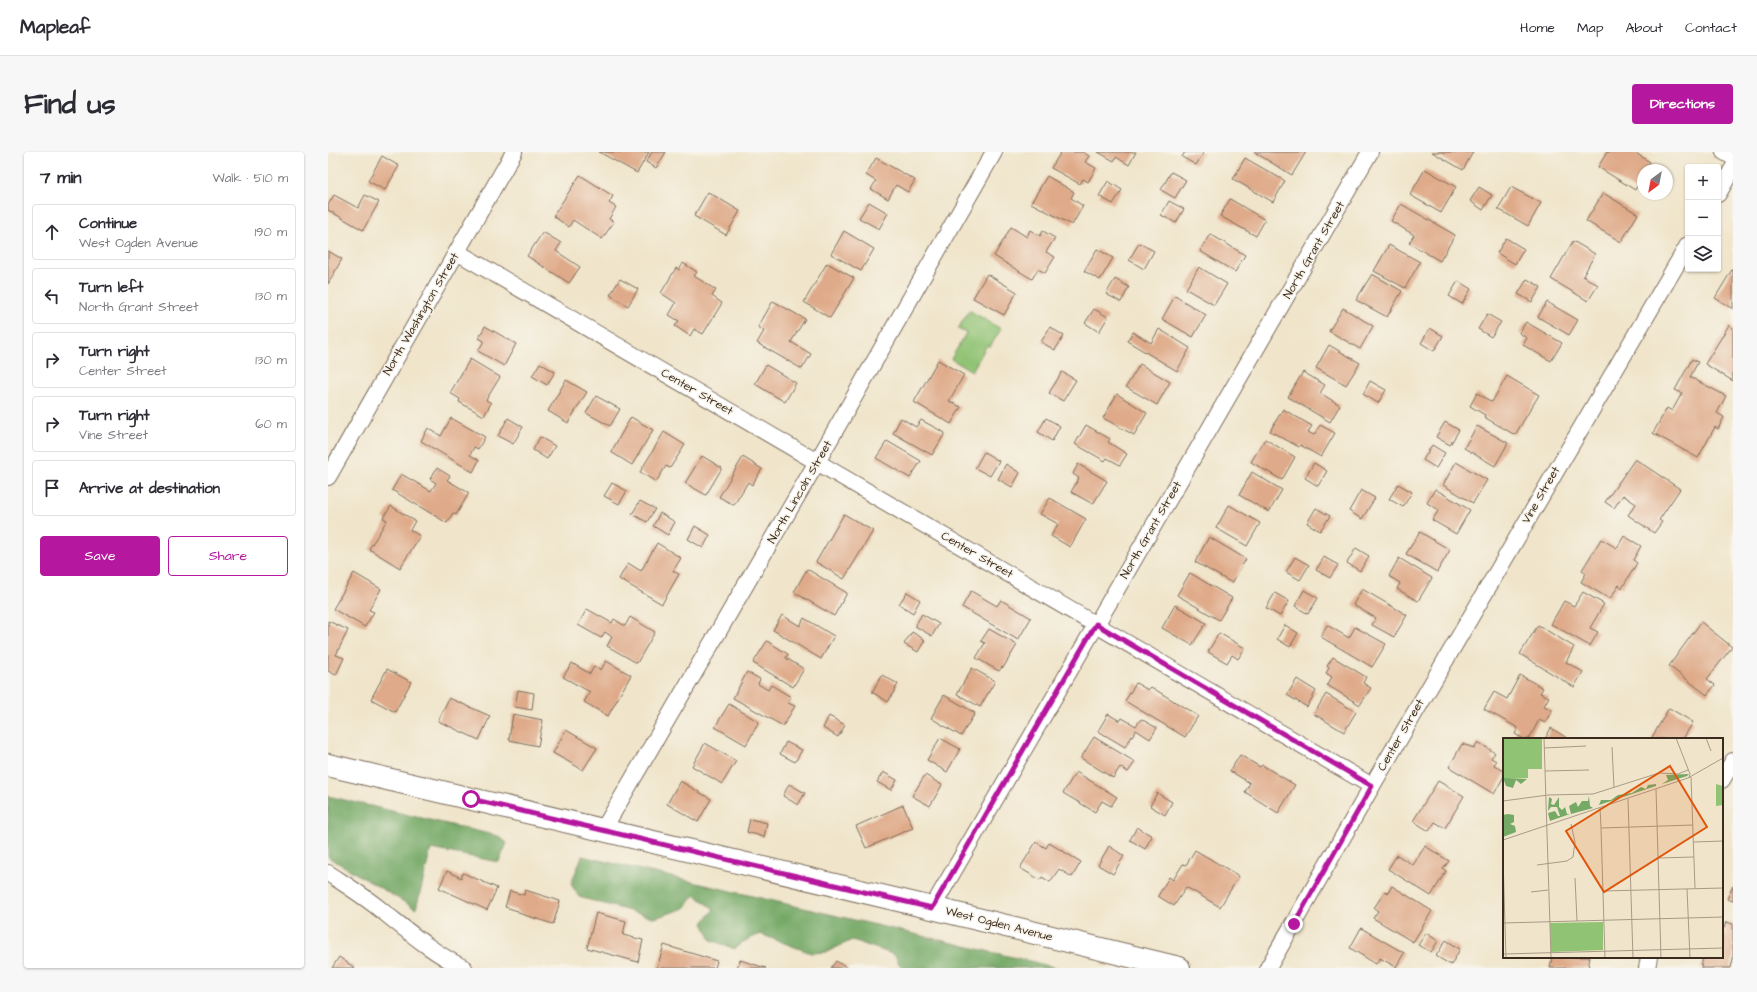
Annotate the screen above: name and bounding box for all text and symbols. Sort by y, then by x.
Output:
text: Mapleaf [20,14,90,41]
text: Home [1520,18,1555,38]
text: Map [1577,18,1603,38]
text: About [1625,18,1663,38]
text: Contact [1685,18,1737,38]
button: Directions [1632,84,1733,124]
text: Find us [24,85,115,124]
north arrow [1637,164,1673,200]
map controls [1685,164,1721,272]
button: + [1685,164,1721,200]
text: 7 min [40,166,82,190]
text: Walk · 510 m [213,169,288,187]
street label: North Grant Street [1279,198,1349,302]
button: − [1685,200,1721,236]
text: Continue [79,213,137,234]
icon: ahead [41,221,63,243]
text: 190 m [254,223,287,241]
text: West Ogden Avenue [79,234,198,252]
button: layers [1685,236,1721,272]
street label: North Washington Street [379,249,464,379]
text: Turn left [79,277,143,298]
icon: left [41,285,63,307]
text: 130 m [255,287,287,305]
text: North Grant Street [79,298,198,316]
text: Turn right [79,341,150,362]
icon: right [41,349,63,371]
text: 130 m [255,351,287,369]
text: Center Street [79,362,167,380]
street label: Center Street [658,364,736,420]
text: Turn right [79,405,150,426]
icon: right [41,413,63,435]
text: 60 m [255,415,287,433]
text: Vine Street [79,426,148,444]
street label: North Lincoln Street [763,437,837,547]
street label: Vine Street [1518,463,1564,527]
icon: arrive [41,477,63,499]
text: Arrive at destination [79,478,220,499]
street label: North Grant Street [1116,478,1186,582]
street label: Center Street [938,527,1016,583]
button: Save [40,536,160,576]
button: Share [168,536,288,576]
street label: Center Street [1373,696,1429,774]
inset map [1503,738,1723,958]
route start [462,790,480,808]
street label: West Ogden Avenue [943,902,1055,947]
route end [1285,915,1303,933]

